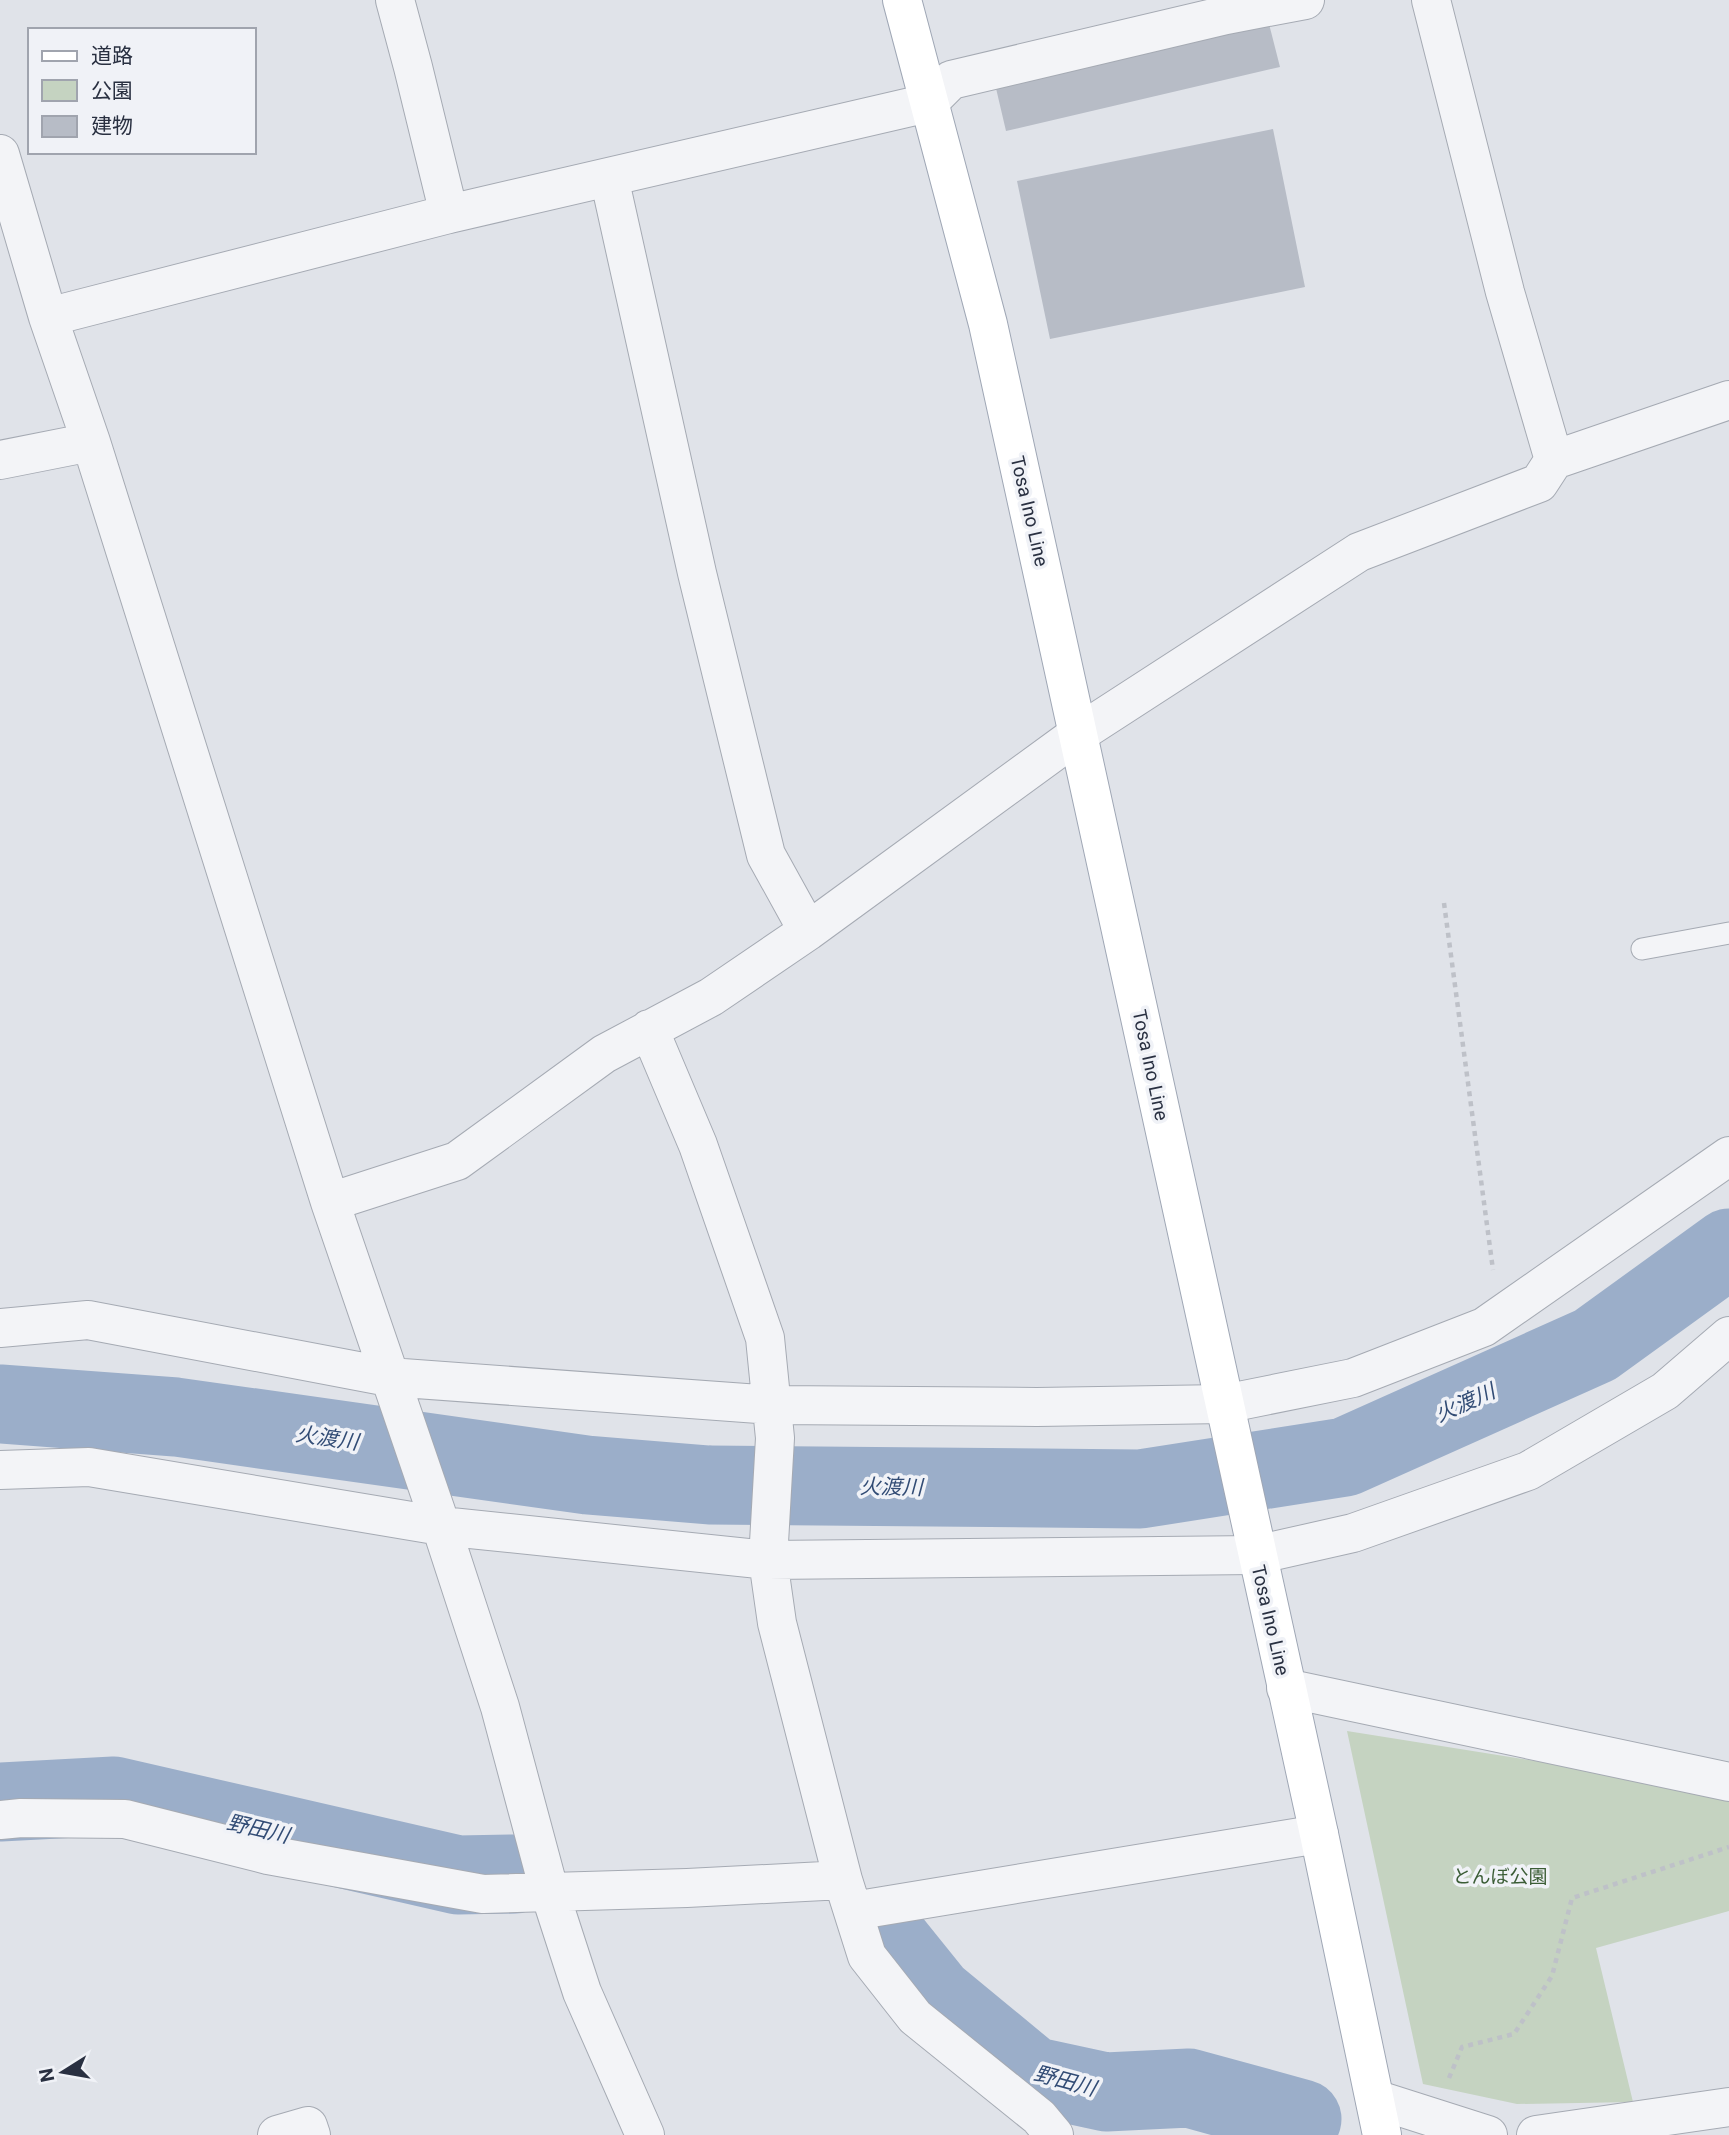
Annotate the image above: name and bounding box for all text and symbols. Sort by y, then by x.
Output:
legend [28,28,256,154]
text: 道路 [91,44,133,68]
text: 公園 [91,79,133,103]
text: 建物 [91,114,133,138]
street label: Tosa Ino Line [1006,454,1053,569]
street label: Tosa Ino Line [1128,1008,1173,1123]
water label: 火渡川 [1431,1378,1500,1427]
water label: 火渡川 [294,1422,362,1455]
water label: 火渡川 [859,1474,925,1500]
street label: Tosa Ino Line [1247,1563,1294,1678]
water label: 野田川 [225,1810,293,1848]
park label: とんぼ公園 [1452,1865,1548,1888]
north arrow [28,2037,98,2107]
water label: 野田川 [1031,2061,1100,2101]
text: N [34,2066,59,2084]

